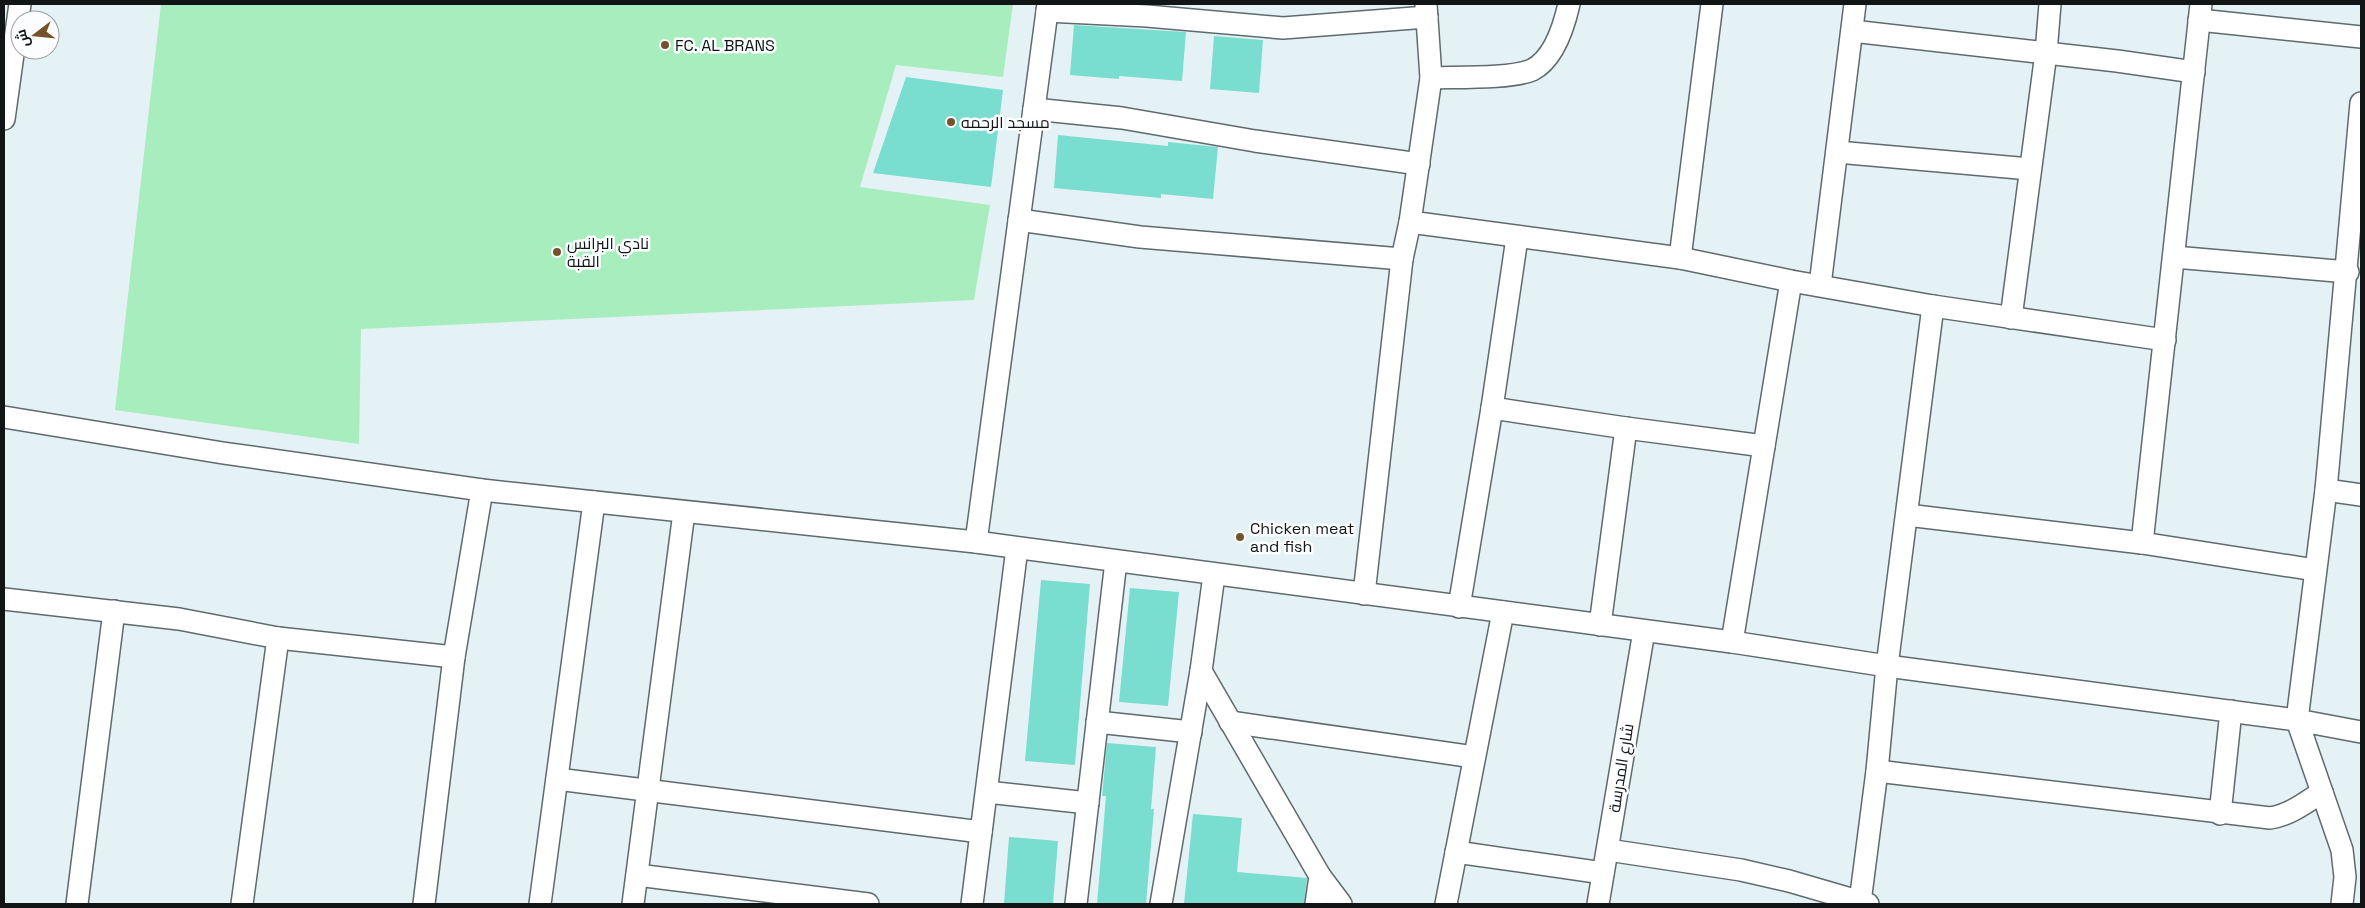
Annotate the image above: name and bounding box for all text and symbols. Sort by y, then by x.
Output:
north arrow [10,10,60,60]
text: ش [11,27,34,50]
place label: FC. AL BRANS [675,35,775,56]
marker: FC. AL BRANS [659,39,671,51]
place label: مسجد الرحمه [961,112,1050,133]
marker: مسجد الرحمه [945,116,957,128]
place label: نادي البرانس القبة [567,233,649,272]
marker: نادي البرانس القبة [551,246,563,258]
place label: Chicken meat and fish [1250,518,1354,557]
marker: Chicken meat and fish [1234,531,1246,543]
street label: شارع المدرسة [1604,722,1639,814]

